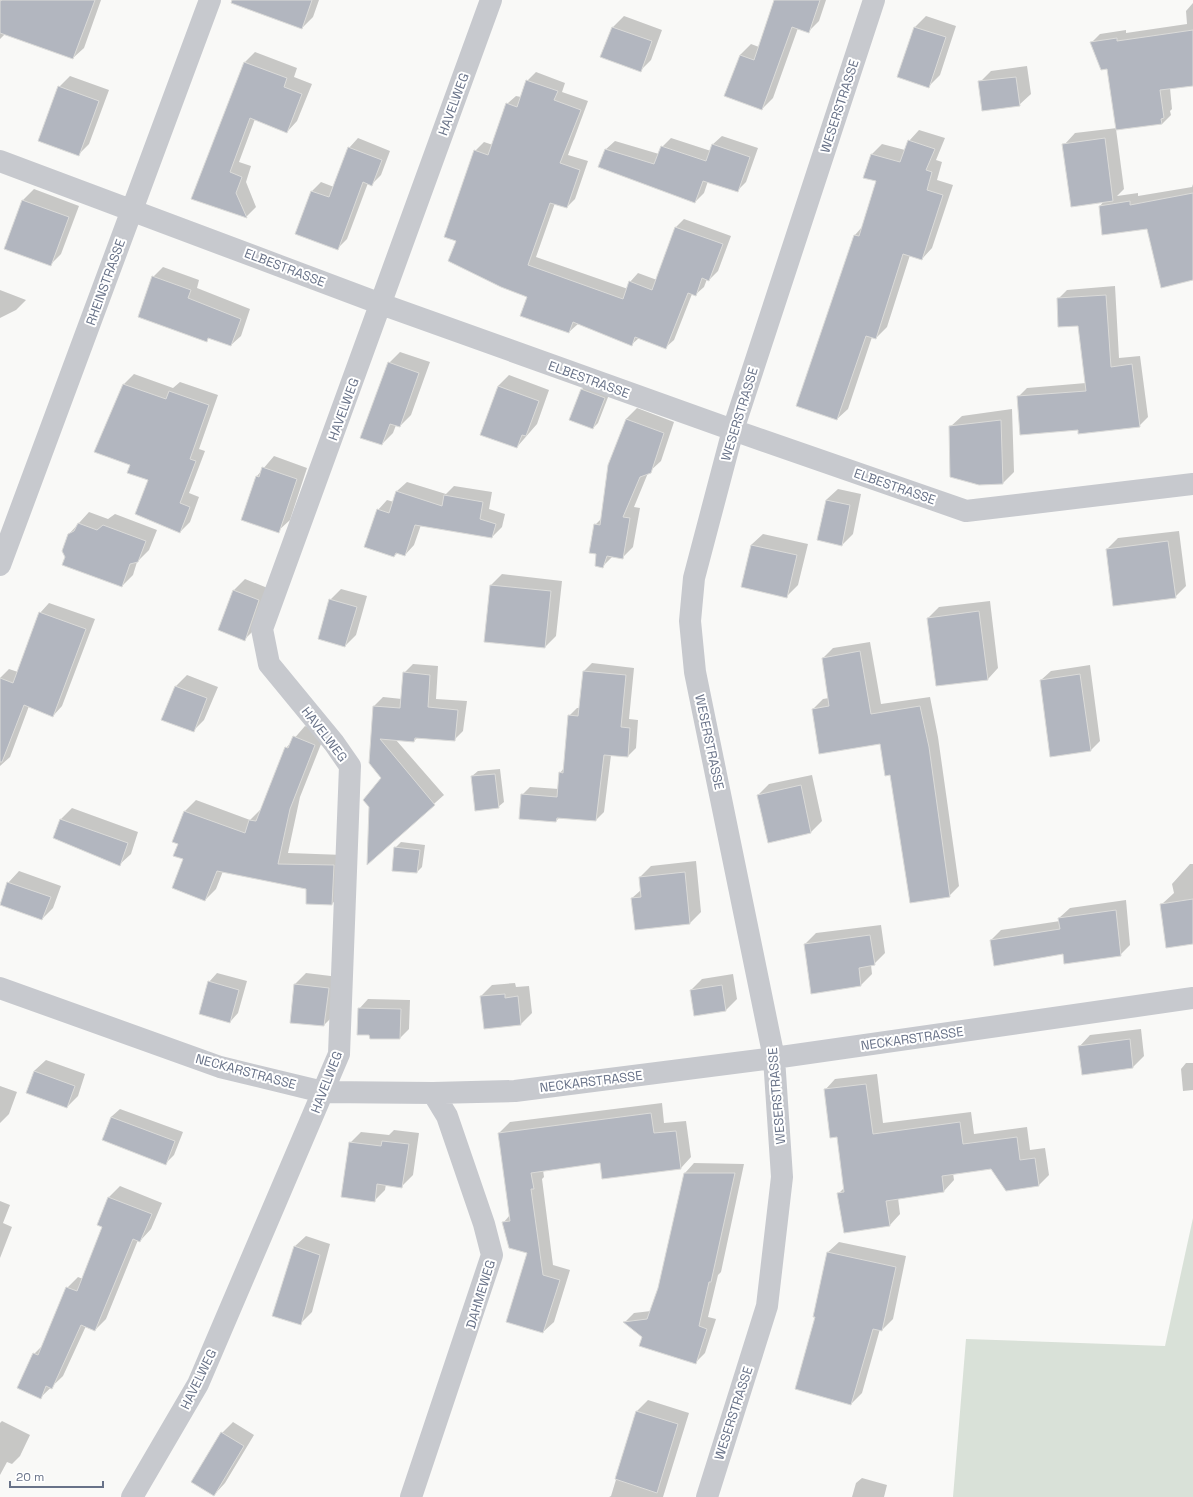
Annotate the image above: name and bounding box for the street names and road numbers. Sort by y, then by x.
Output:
street label: WESERSTRASSE [816,57,863,155]
street label: HAVELWEG [434,71,473,138]
street label: RHEINSTRASSE [82,237,129,328]
street label: ELBESTRASSE [242,244,328,291]
street label: ELBESTRASSE [546,357,632,402]
street label: WESERSTRASSE [717,365,762,463]
street label: HAVELWEG [324,376,363,443]
street label: ELBESTRASSE [852,465,938,508]
street label: WESERSTRASSE [691,693,728,791]
street label: HAVELWEG [298,703,351,765]
street label: NECKARSTRASSE [860,1023,964,1054]
street label: WESERSTRASSE [764,1047,789,1145]
street label: HAVELWEG [307,1049,346,1116]
street label: NECKARSTRASSE [194,1050,298,1093]
street label: NECKARSTRASSE [539,1067,643,1096]
street label: DAHMEWEG [462,1258,499,1331]
street label: HAVELWEG [177,1346,220,1412]
street label: WESERSTRASSE [710,1364,757,1462]

